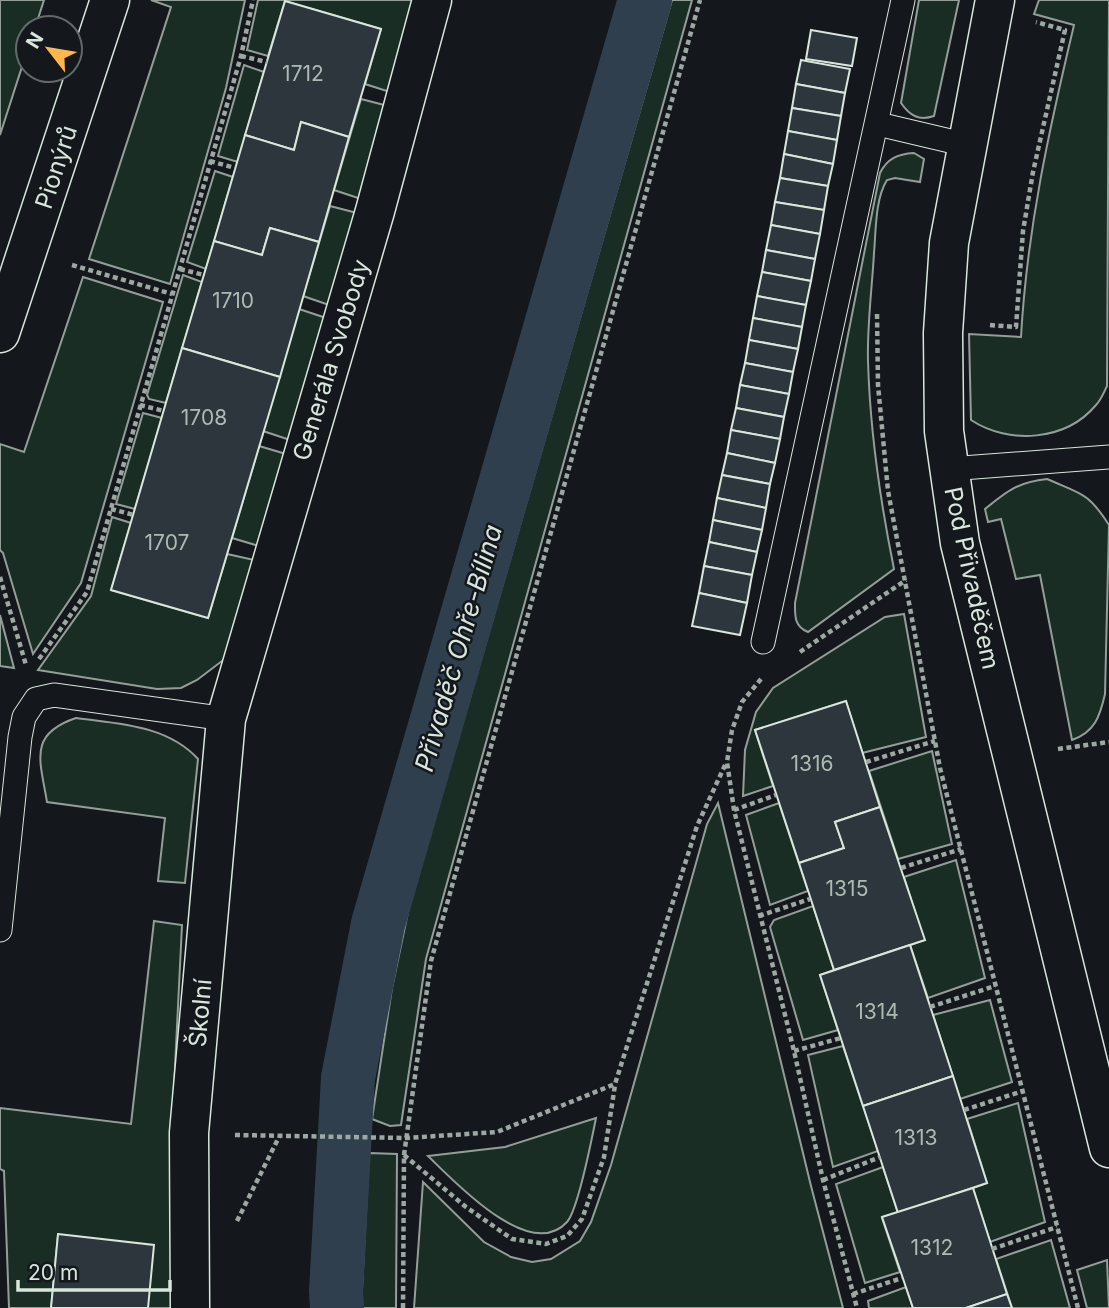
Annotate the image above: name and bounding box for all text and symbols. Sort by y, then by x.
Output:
north arrow [14,14,84,84]
text: N [21,28,48,53]
house number: 1712 [282,61,324,86]
street label: Pionýrů [29,122,83,212]
street label: Generála Svobody [287,256,375,464]
house number: 1710 [212,288,254,313]
house number: 1708 [181,405,227,430]
street label: Pod Přivaděčem [938,484,1006,672]
water label: Přivaděč Ohře-Bílina [408,521,508,775]
house number: 1707 [145,530,189,555]
house number: 1316 [790,751,834,776]
house number: 1315 [826,876,868,901]
street label: Školní [182,977,217,1048]
house number: 1314 [855,999,899,1024]
house number: 1313 [894,1125,938,1150]
house number: 1312 [911,1235,953,1260]
scale bar [18,1248,170,1292]
text: 20 m [28,1260,78,1285]

